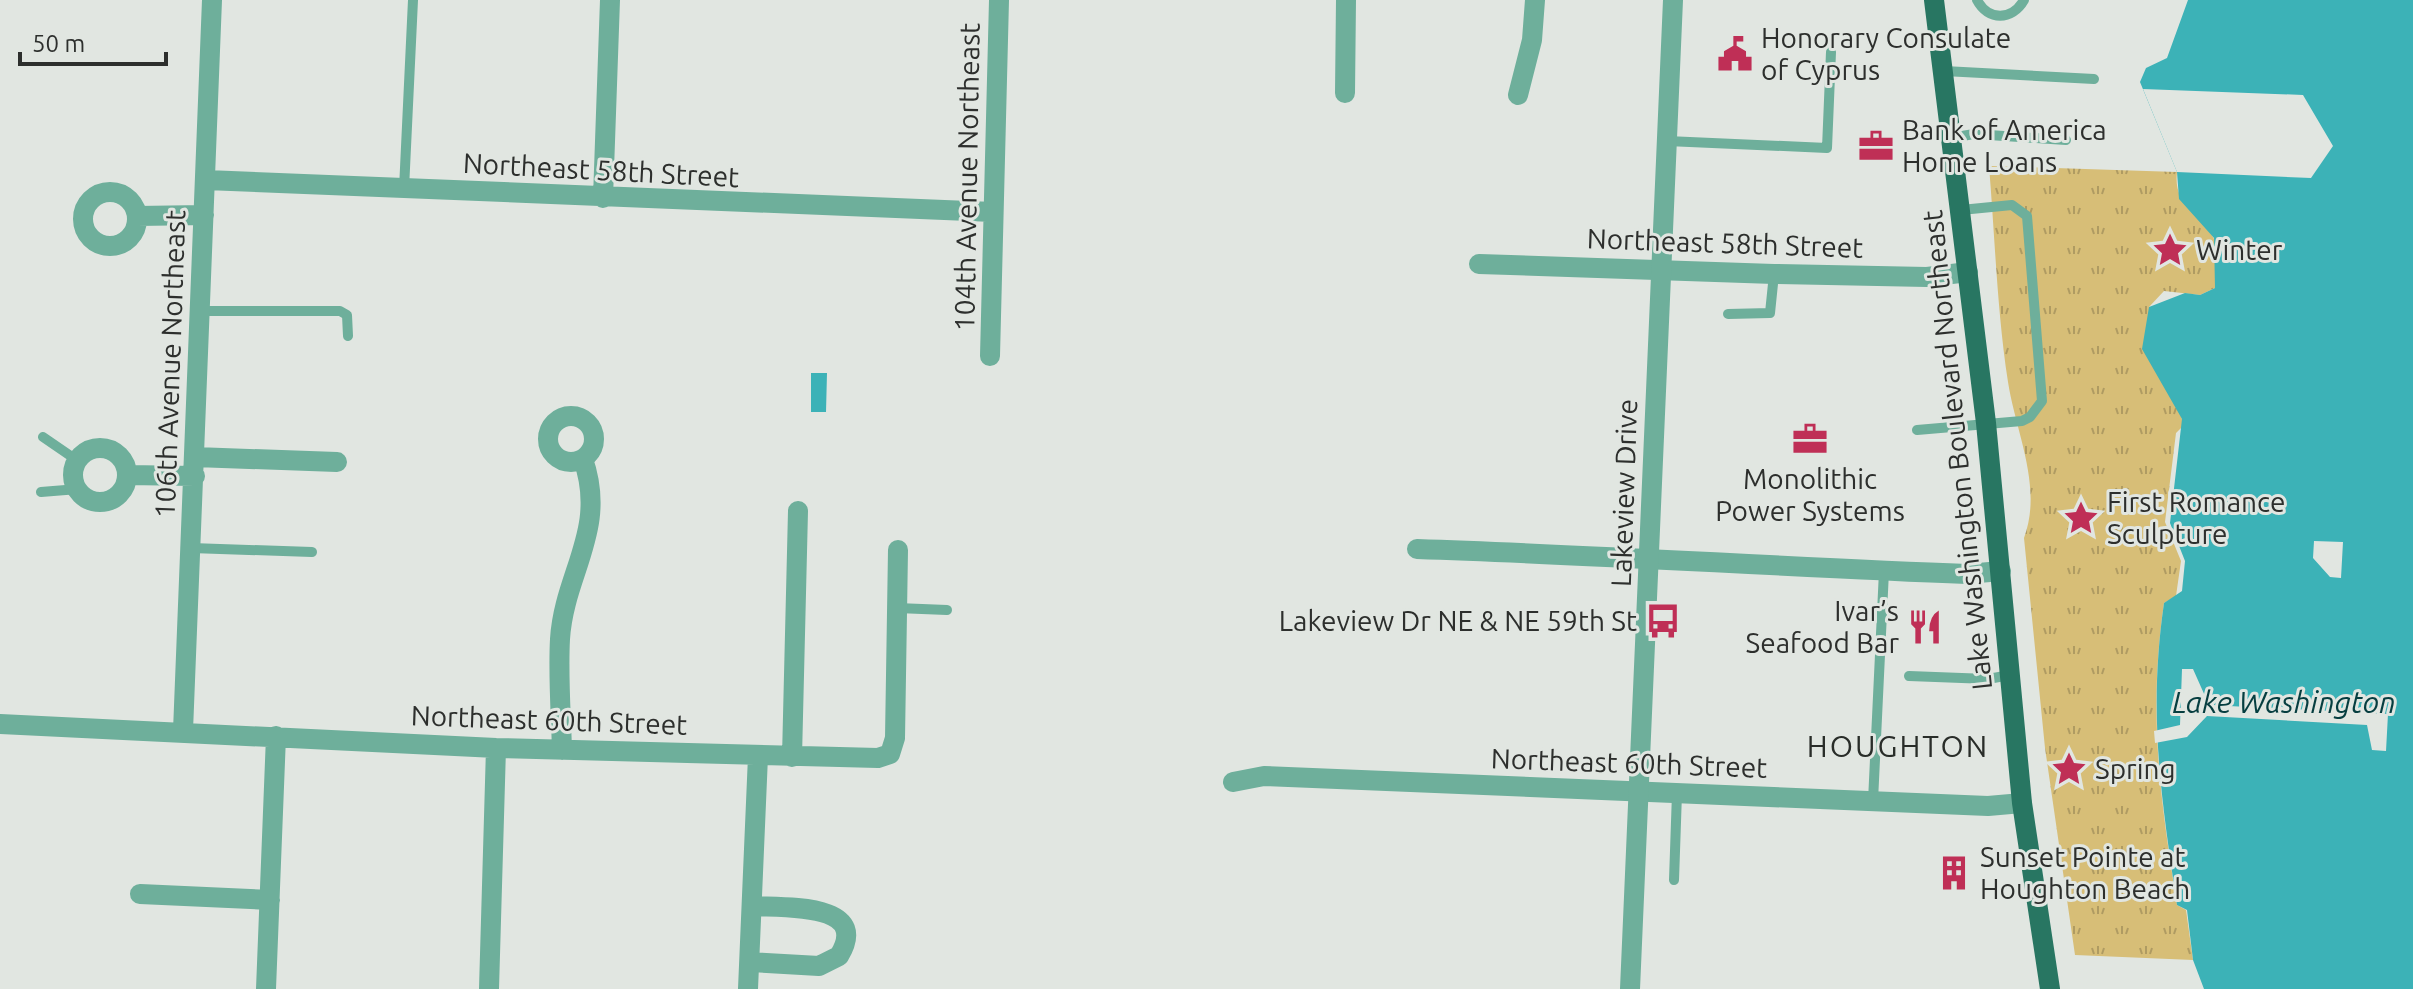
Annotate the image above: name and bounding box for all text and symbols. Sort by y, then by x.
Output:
scale bar [20,16,166,66]
street label: 104th Avenue Northeast [948,22,985,331]
place label: Honorary Consulate of Cyprus [1761,22,2011,85]
text: 50 m [32,30,85,57]
public building icon: Honorary Consulate of Cyprus [1716,35,1754,73]
place label: Bank of America Home Loans [1902,114,2107,177]
office icon: Bank of America Home Loans [1857,127,1895,165]
street label: Northeast 58th Street [462,147,740,192]
street label: 106th Avenue Northeast [149,209,190,519]
street label: Lake Washington Boulevard Northeast [1916,209,1997,691]
street label: Northeast 58th Street [1586,222,1864,263]
place icon: Winter [2151,231,2189,269]
place label: Winter [2196,234,2283,265]
street label: Lakeview Drive [1605,398,1642,587]
office icon: Monolithic Power Systems [1791,420,1829,458]
place label: Monolithic Power Systems [1715,463,1905,526]
place label: First Romance Sculpture [2107,486,2285,549]
place icon: First Romance Sculpture [2062,499,2100,537]
place label: Ivar’s Seafood Bar [1746,595,1899,658]
bus stop icon: Lakeview Dr NE & NE 59th St [1644,602,1682,640]
place label: Lakeview Dr NE & NE 59th St [1279,605,1637,636]
restaurant icon: Ivar’s Seafood Bar [1906,608,1944,646]
water label: Lake Washington [2172,685,2396,719]
street label: Northeast 60th Street [410,699,688,740]
district label: HOUGHTON [1807,729,1989,763]
street label: Northeast 60th Street [1490,742,1768,783]
place icon: Spring [2050,750,2088,788]
place label: Spring [2095,753,2176,784]
place label: Sunset Pointe at Houghton Beach [1980,841,2190,904]
building icon: Sunset Pointe at Houghton Beach [1935,854,1973,892]

